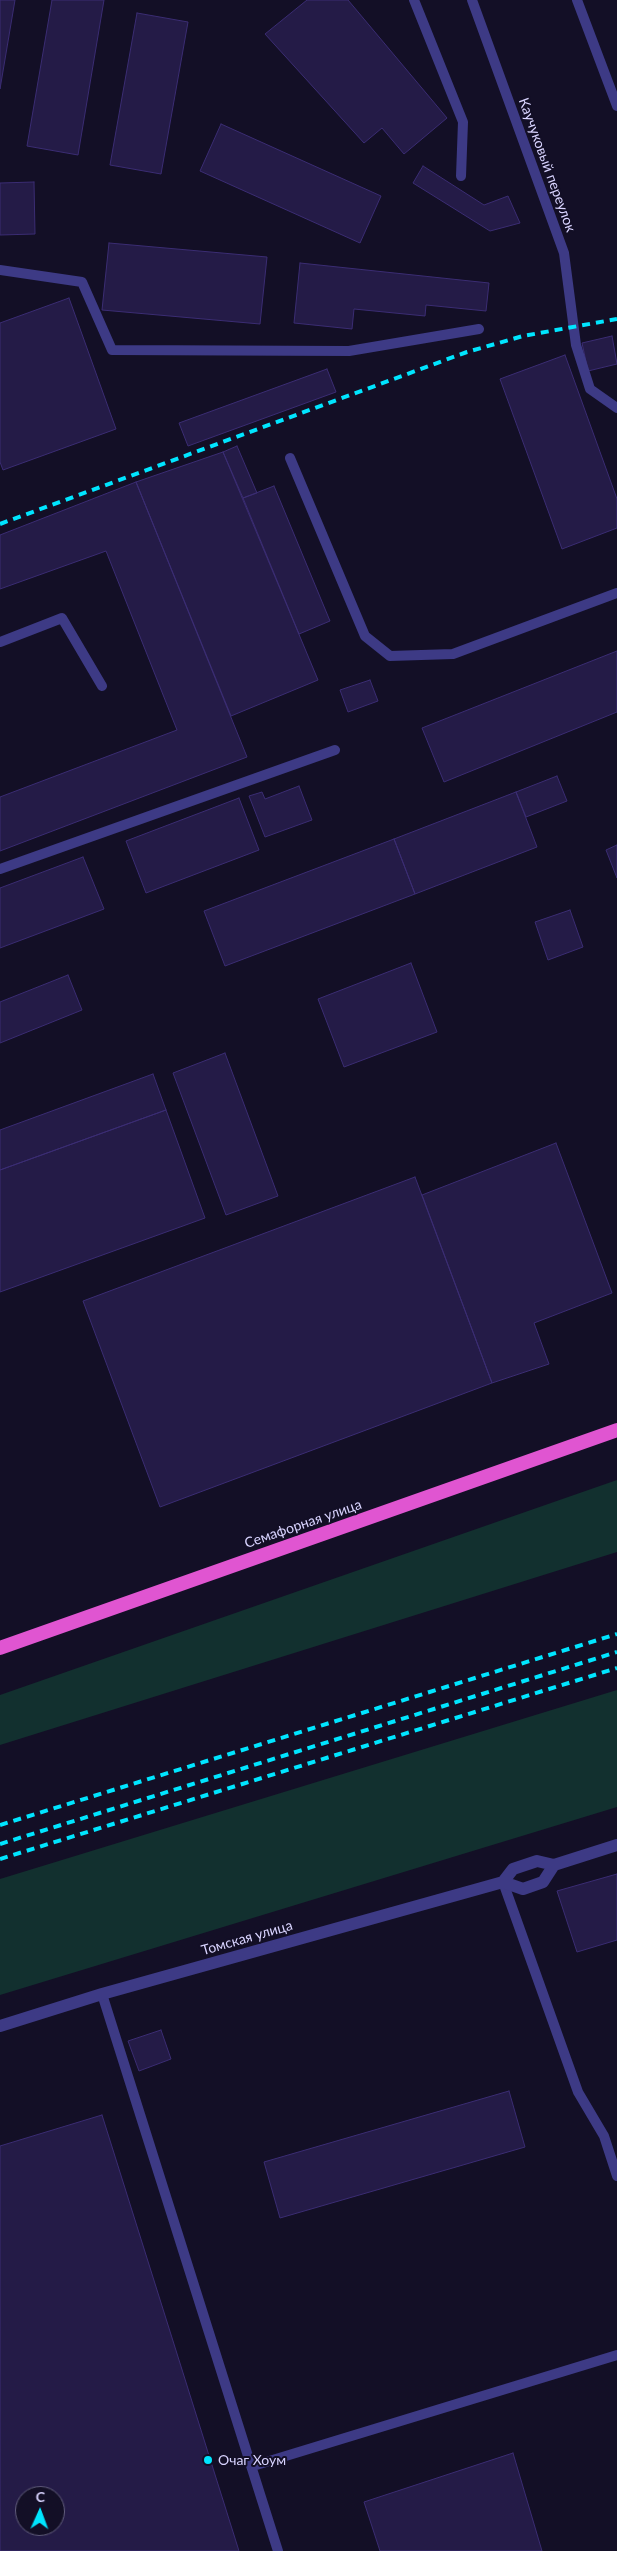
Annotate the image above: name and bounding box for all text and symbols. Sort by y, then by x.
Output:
street label: Каучуковый переулок [515,96,579,234]
street label: Семафорная улица [242,1496,364,1552]
street label: Томская улица [200,1917,294,1959]
place label: Очаг Хоум [218,2452,286,2468]
marker: Очаг Хоум [202,2454,214,2466]
north arrow [15,2486,65,2536]
text: С [36,2488,45,2505]

